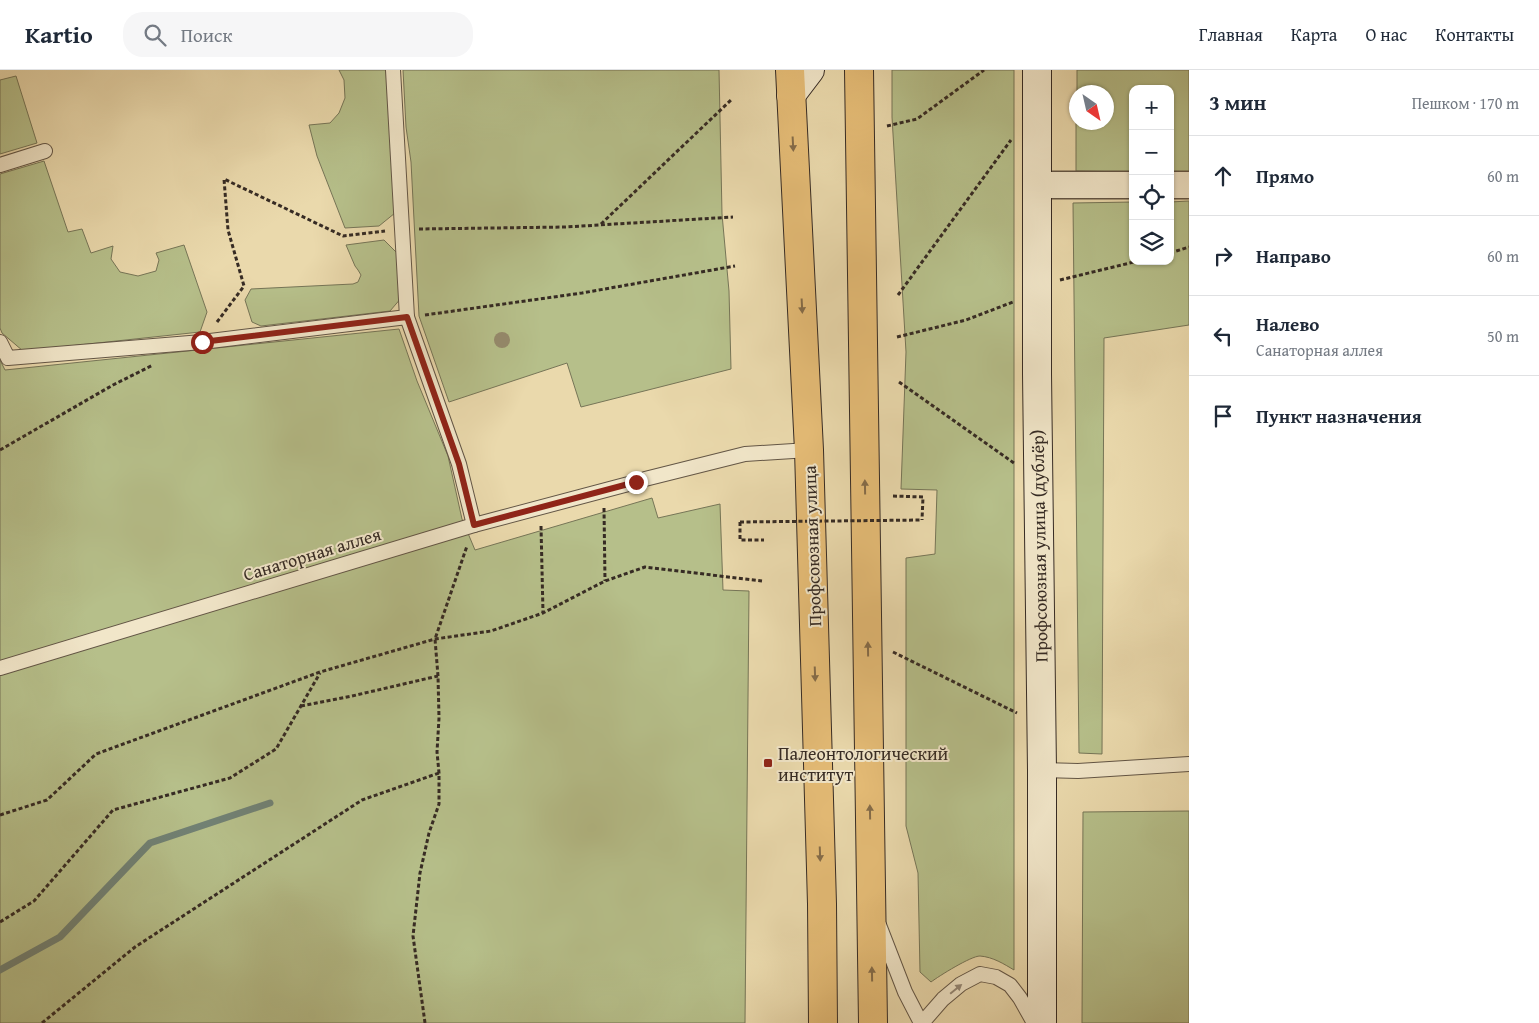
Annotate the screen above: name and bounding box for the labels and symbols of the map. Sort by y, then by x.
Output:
north arrow [1069,85,1114,130]
one-way arrow [790,136,798,152]
one-way arrow [798,299,806,315]
route start [191,331,214,354]
street label: Профсоюзная улица (дублёр) [1023,429,1055,663]
street label: Профсоюзная улица [796,465,828,627]
route end [625,471,648,494]
one-way arrow [861,479,869,495]
street label: Санаторная аллея [240,520,384,588]
one-way arrow [863,641,871,657]
one-way arrow [812,666,820,682]
place label: Палеонтологический институт [778,740,949,788]
marker: Палеонтологический институт [762,757,774,769]
one-way arrow [866,804,874,820]
one-way arrow [816,846,824,862]
one-way arrow [868,966,876,982]
one-way arrow [949,983,962,994]

